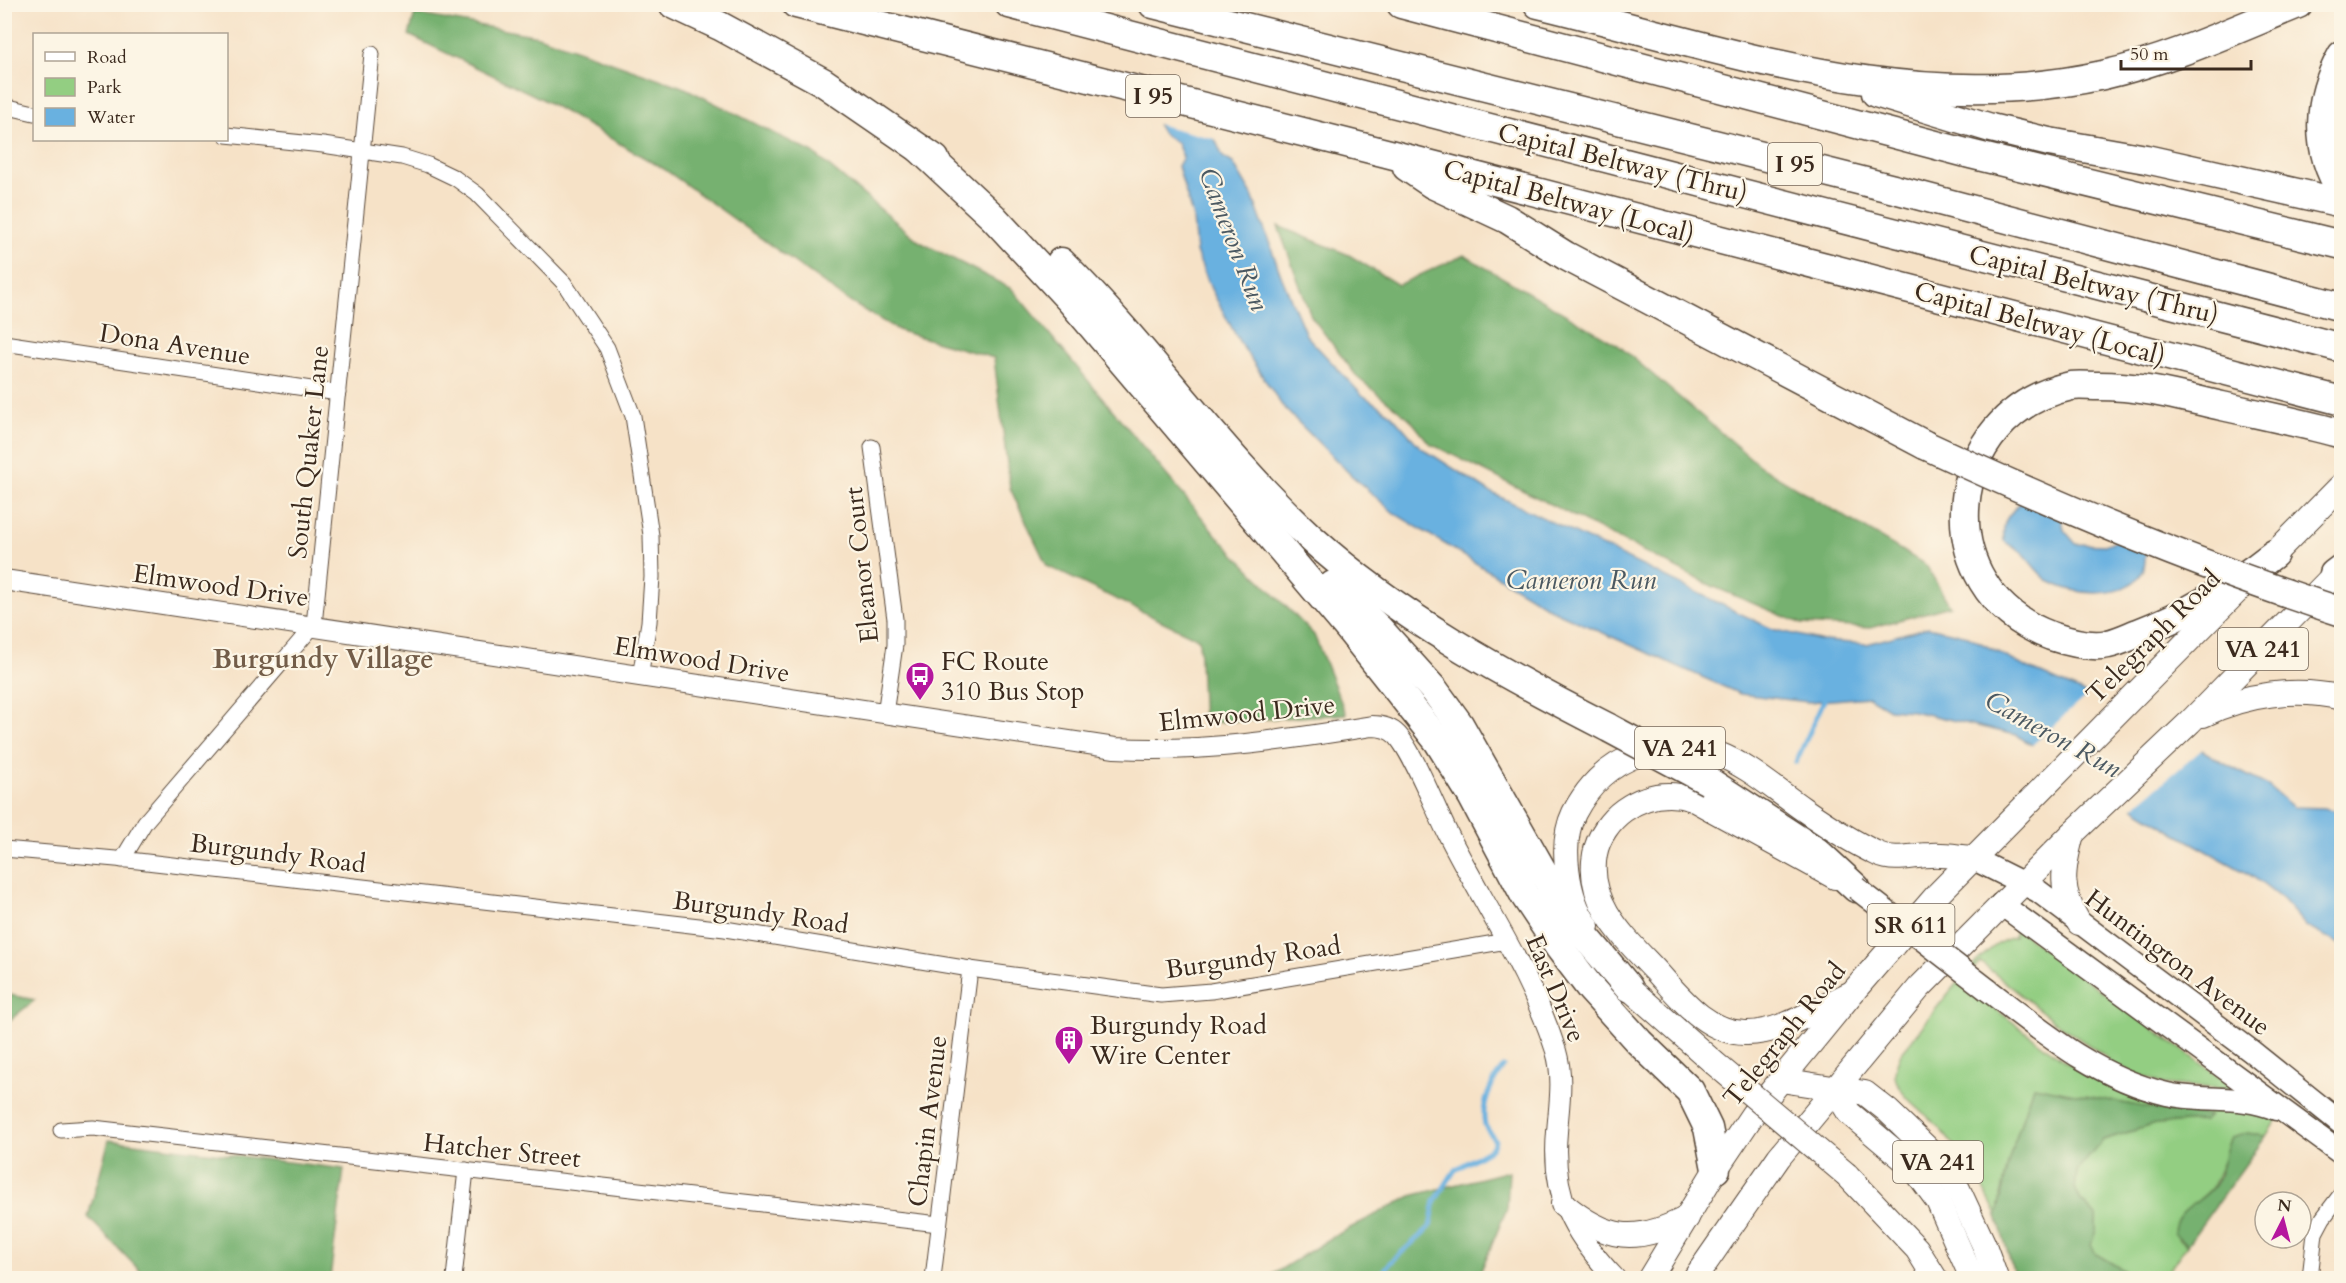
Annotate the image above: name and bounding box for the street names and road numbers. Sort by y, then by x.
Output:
road number: I 95 [1126,75,1180,117]
street label: Capital Beltway (Thru) [1494,115,1751,210]
road number: I 95 [1768,143,1822,185]
street label: Capital Beltway (Local) [1440,151,1698,252]
street label: Capital Beltway (Thru) [1965,237,2222,332]
street label: Capital Beltway (Local) [1911,273,2169,374]
street label: Dona Avenue [97,315,253,374]
street label: South Quaker Lane [280,344,337,561]
street label: Eleanor Court [836,485,887,645]
street label: Elmwood Drive [131,556,311,615]
street label: Telegraph Road [2078,561,2228,711]
street label: Elmwood Drive [612,628,792,691]
road number: VA 241 [2218,628,2308,670]
street label: Elmwood Drive [1157,687,1337,740]
road number: VA 241 [1635,727,1725,769]
street label: Burgundy Road [188,825,368,882]
street label: Huntington Avenue [2078,881,2278,1044]
street label: Burgundy Road [671,883,851,942]
road number: SR 611 [1868,904,1954,946]
street label: Burgundy Road [1163,928,1343,987]
street label: East Drive [1517,929,1594,1048]
street label: Telegraph Road [1715,954,1854,1114]
street label: Chapin Avenue [900,1033,955,1209]
street label: Hatcher Street [421,1125,582,1176]
road number: VA 241 [1893,1141,1983,1183]

